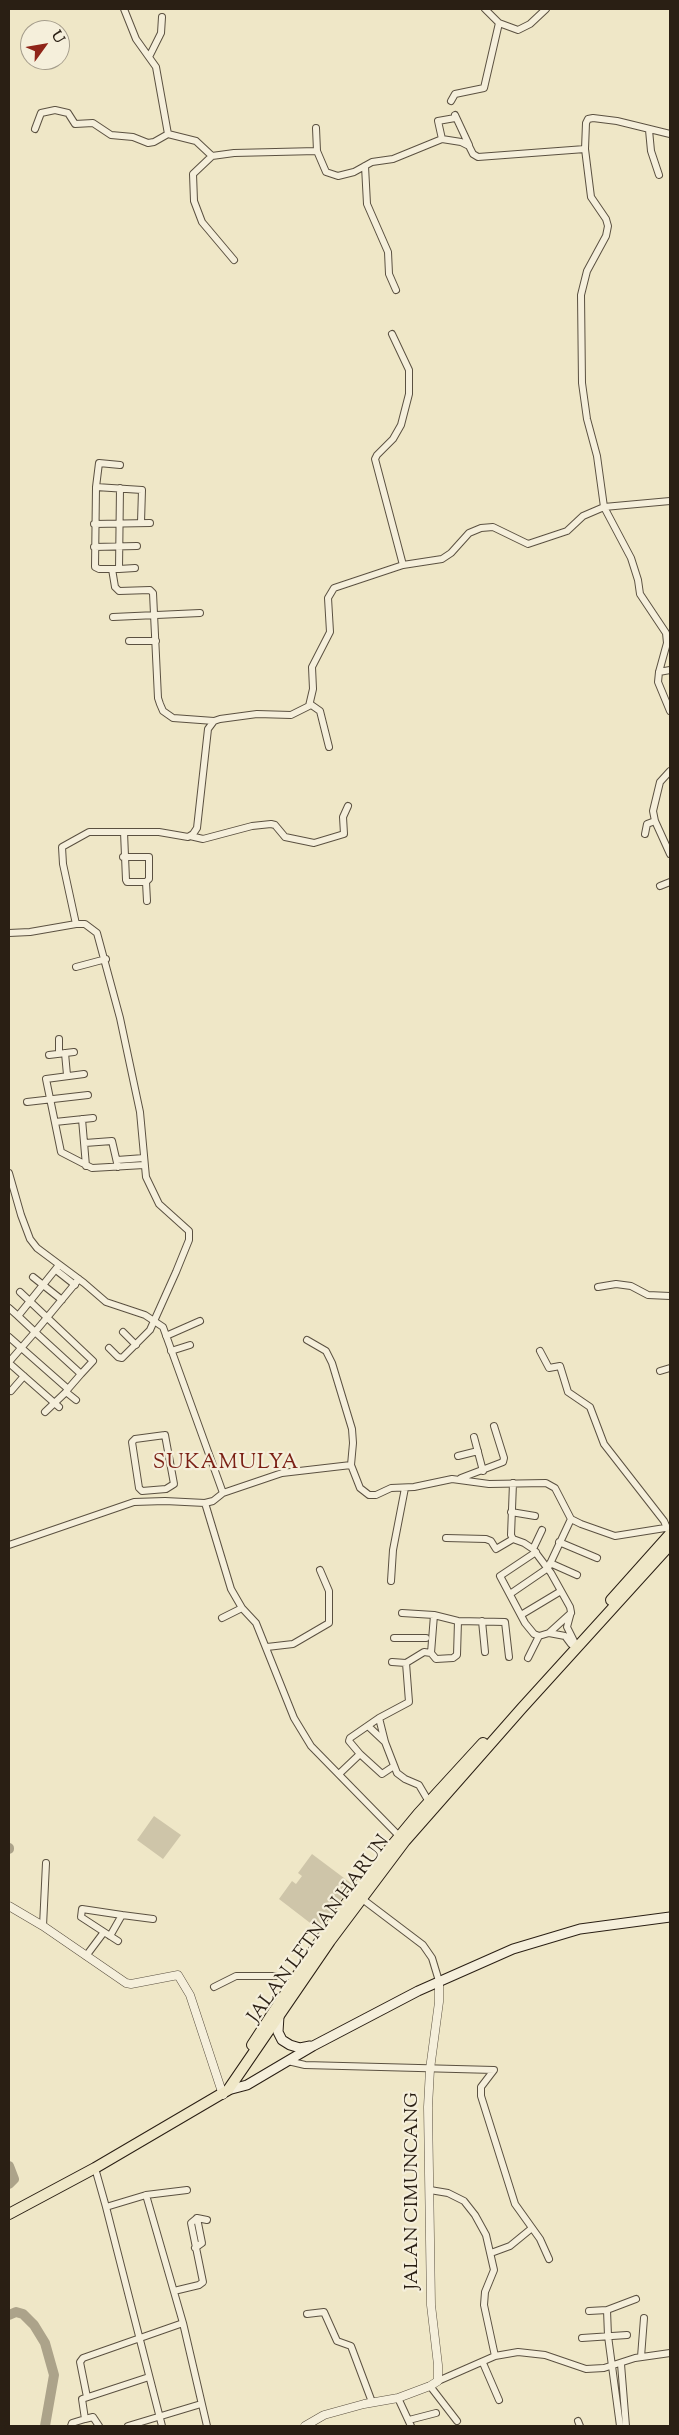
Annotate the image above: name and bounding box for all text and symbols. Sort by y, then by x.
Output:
north arrow [20,20,70,70]
text: U [45,27,68,48]
district label: SUKAMULYA [152,1451,300,1477]
street label: JALAN LETNAN HARUN [244,1832,396,2028]
street label: JALAN CIMUNCANG [403,2092,425,2290]

